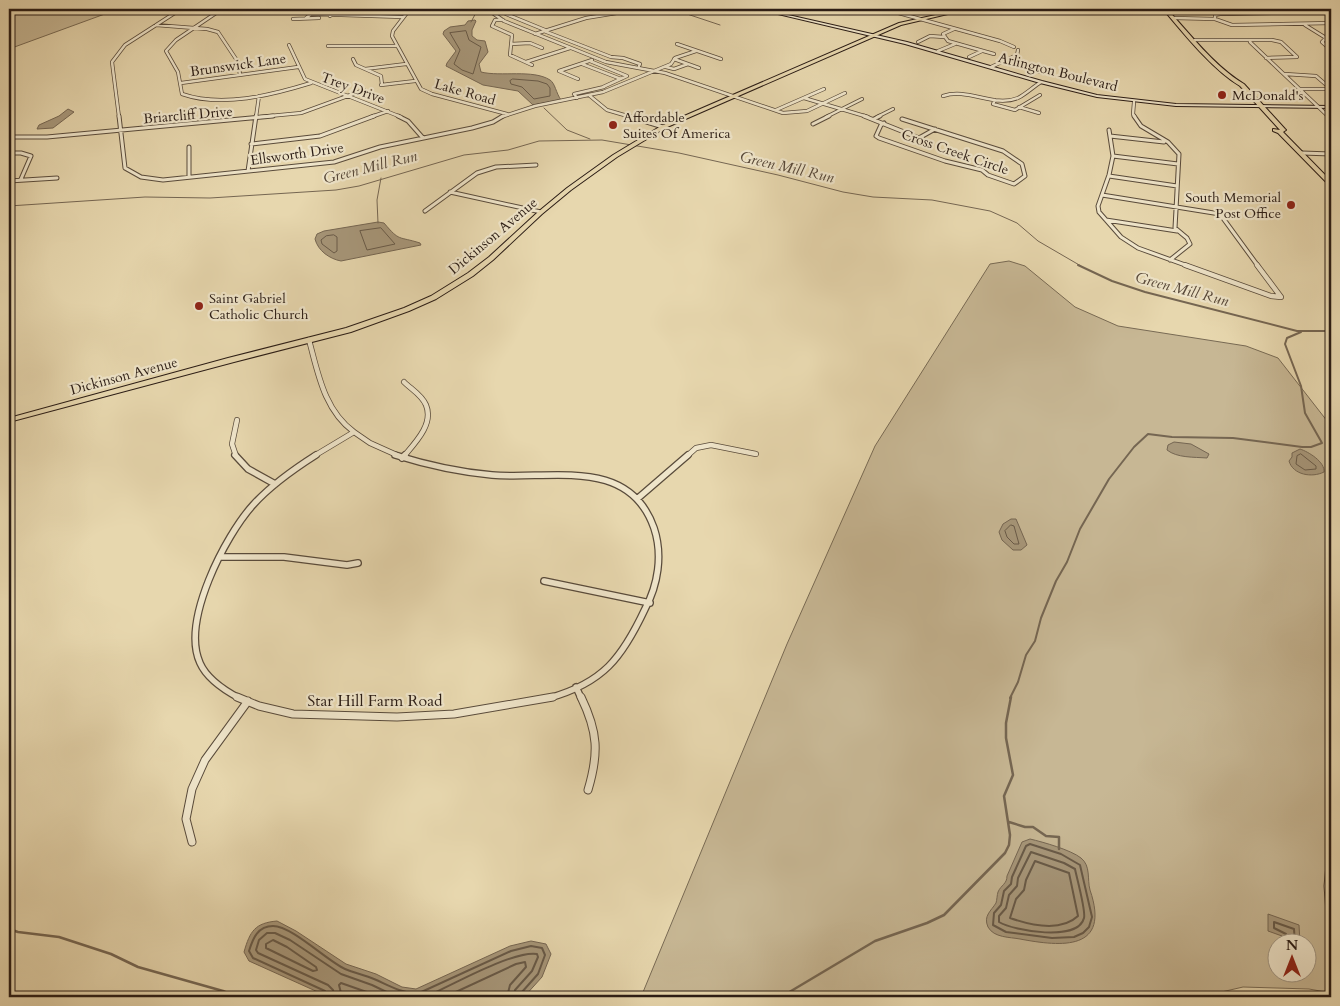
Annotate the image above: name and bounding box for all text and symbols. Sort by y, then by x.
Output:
street label: Arlington Boulevard [996,48,1120,96]
street label: Brunswick Lane [189,49,287,81]
street label: Trey Drive [318,68,388,108]
street label: Lake Road [432,74,498,110]
place label: McDonald's [1232,86,1304,105]
marker: McDonald's [1216,89,1228,101]
street label: Briarcliff Drive [143,102,233,128]
place label: Affordable Suites Of America [623,108,731,143]
marker: Affordable Suites Of America [607,119,619,131]
street label: Cross Creek Circle [899,125,1011,179]
street label: Ellsworth Drive [249,138,345,170]
water label: Green Mill Run [321,146,420,188]
water label: Green Mill Run [738,146,837,188]
place label: South Memorial Post Office [1185,188,1281,223]
street label: Dickinson Avenue [445,193,541,279]
marker: South Memorial Post Office [1285,199,1297,211]
water label: Green Mill Run [1133,267,1232,311]
place label: Saint Gabriel Catholic Church [209,289,309,324]
marker: Saint Gabriel Catholic Church [193,300,205,312]
street label: Dickinson Avenue [68,353,180,399]
street label: Star Hill Farm Road [307,690,443,712]
north arrow [1268,934,1318,984]
text: N [1286,936,1298,955]

